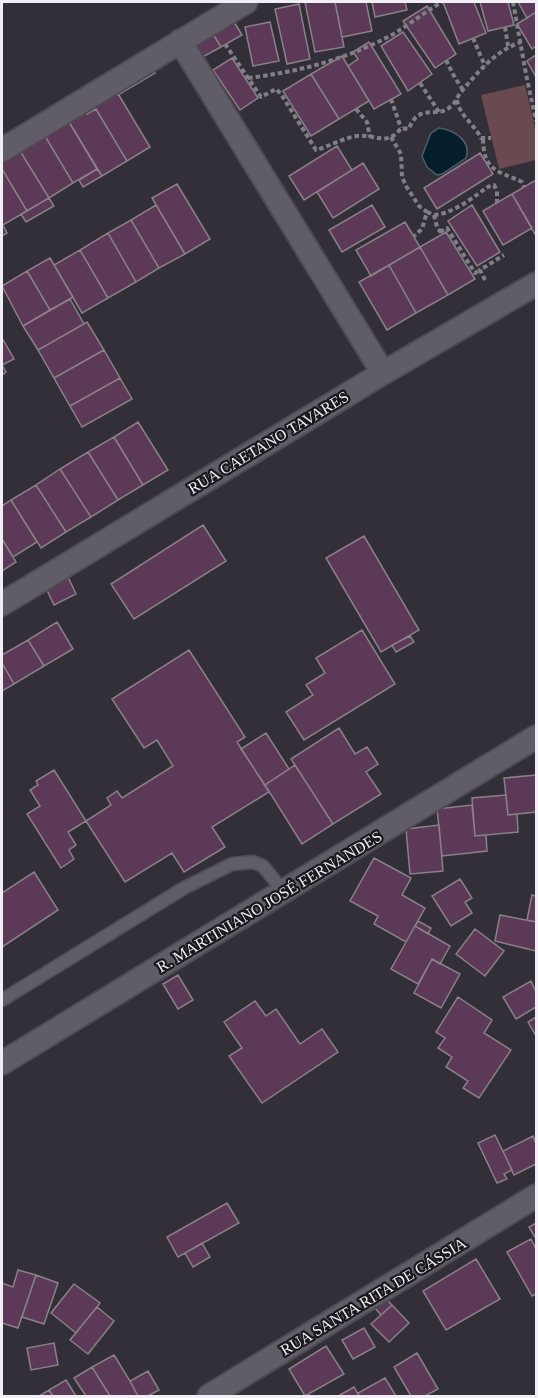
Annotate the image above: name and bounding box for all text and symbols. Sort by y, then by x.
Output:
street label: RUA CAETANO TAVARES [185,388,352,497]
street label: R. MARTINIANO JOSÉ FERNANDES [153,826,385,976]
street label: RUA SANTA RITA DE CÁSSIA [277,1233,470,1359]

